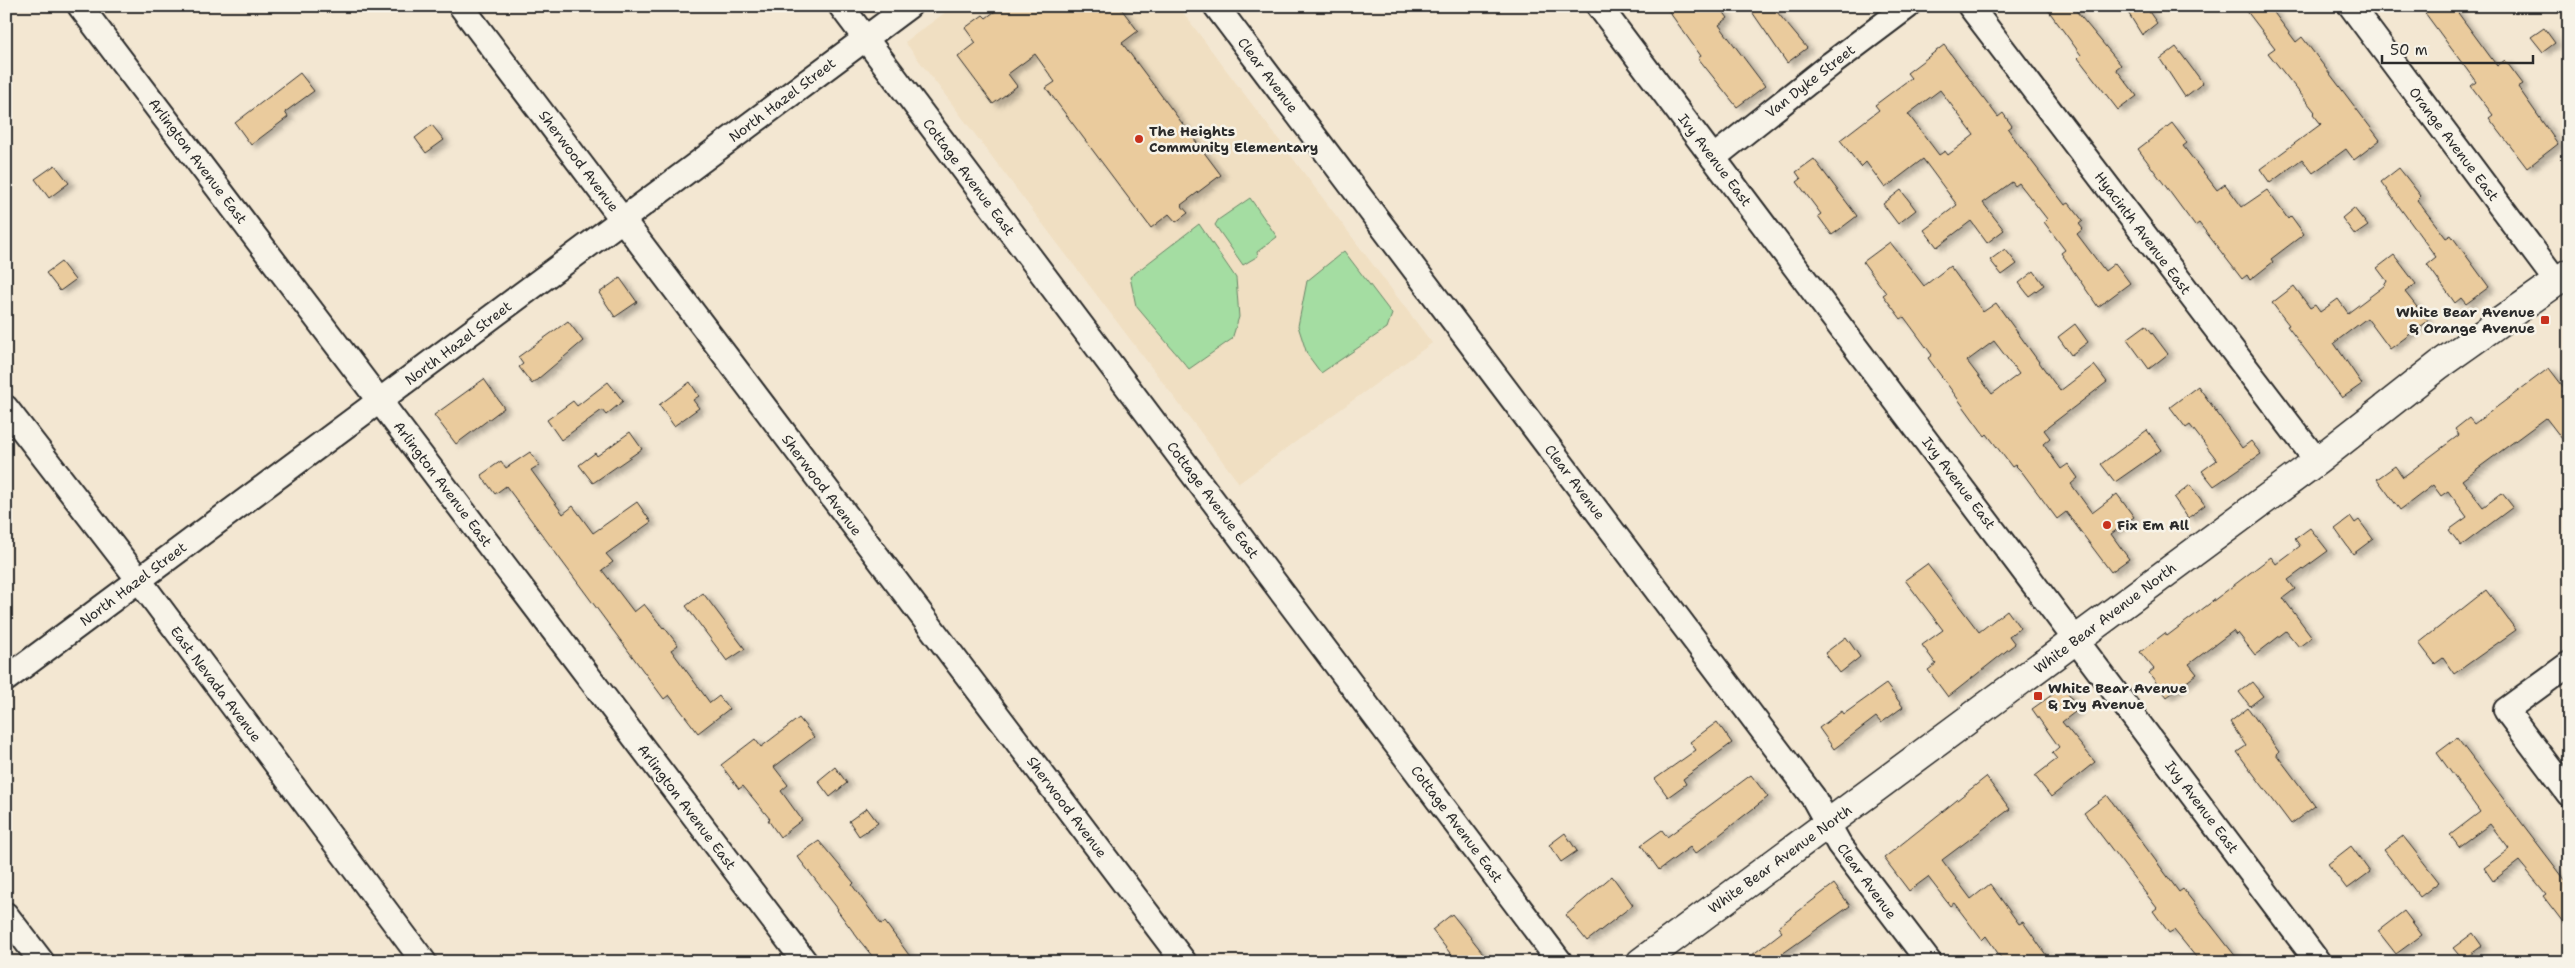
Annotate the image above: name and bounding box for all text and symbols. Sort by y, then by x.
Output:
scale bar [2382,32,2534,64]
street label: Clear Avenue [1234,34,1302,116]
street label: Van Dyke Street [1762,40,1858,122]
text: 50 m [2390,40,2428,60]
street label: North Hazel Street [725,54,839,146]
street label: Orange Avenue East [2405,83,2503,205]
street label: Arlington Avenue East [145,95,251,227]
street label: Sherwood Avenue [535,107,623,215]
street label: Ivy Avenue East [1674,110,1756,210]
street label: Cottage Avenue East [919,115,1019,239]
place label: The Heights Community Elementary [1149,122,1318,156]
marker: The Heights Community Elementary [1133,133,1145,145]
street label: Hyacinth Avenue East [2091,168,2195,298]
street label: North Hazel Street [401,297,515,389]
place label: White Bear Avenue & Orange Avenue [2396,303,2535,337]
marker: White Bear Avenue & Orange Avenue [2539,314,2551,326]
street label: Arlington Avenue East [390,418,496,550]
street label: Sherwood Avenue [778,431,866,539]
street label: Ivy Avenue East [1918,433,2000,533]
street label: Cottage Avenue East [1163,438,1263,562]
street label: Clear Avenue [1541,441,1609,523]
place label: Fix Em All [2117,516,2189,534]
marker: Fix Em All [2101,519,2113,531]
street label: North Hazel Street [76,538,190,630]
street label: White Bear Avenue North [2030,559,2180,677]
street label: East Nevada Avenue [167,623,265,746]
place label: White Bear Avenue & Ivy Avenue [2048,679,2187,713]
marker: White Bear Avenue & Ivy Avenue [2032,690,2044,702]
street label: Arlington Avenue East [634,741,740,873]
street label: Sherwood Avenue [1023,753,1111,861]
street label: Ivy Avenue East [2161,757,2243,857]
street label: Cottage Avenue East [1407,762,1507,886]
street label: White Bear Avenue North [1704,801,1856,917]
street label: Clear Avenue [1833,839,1901,923]

